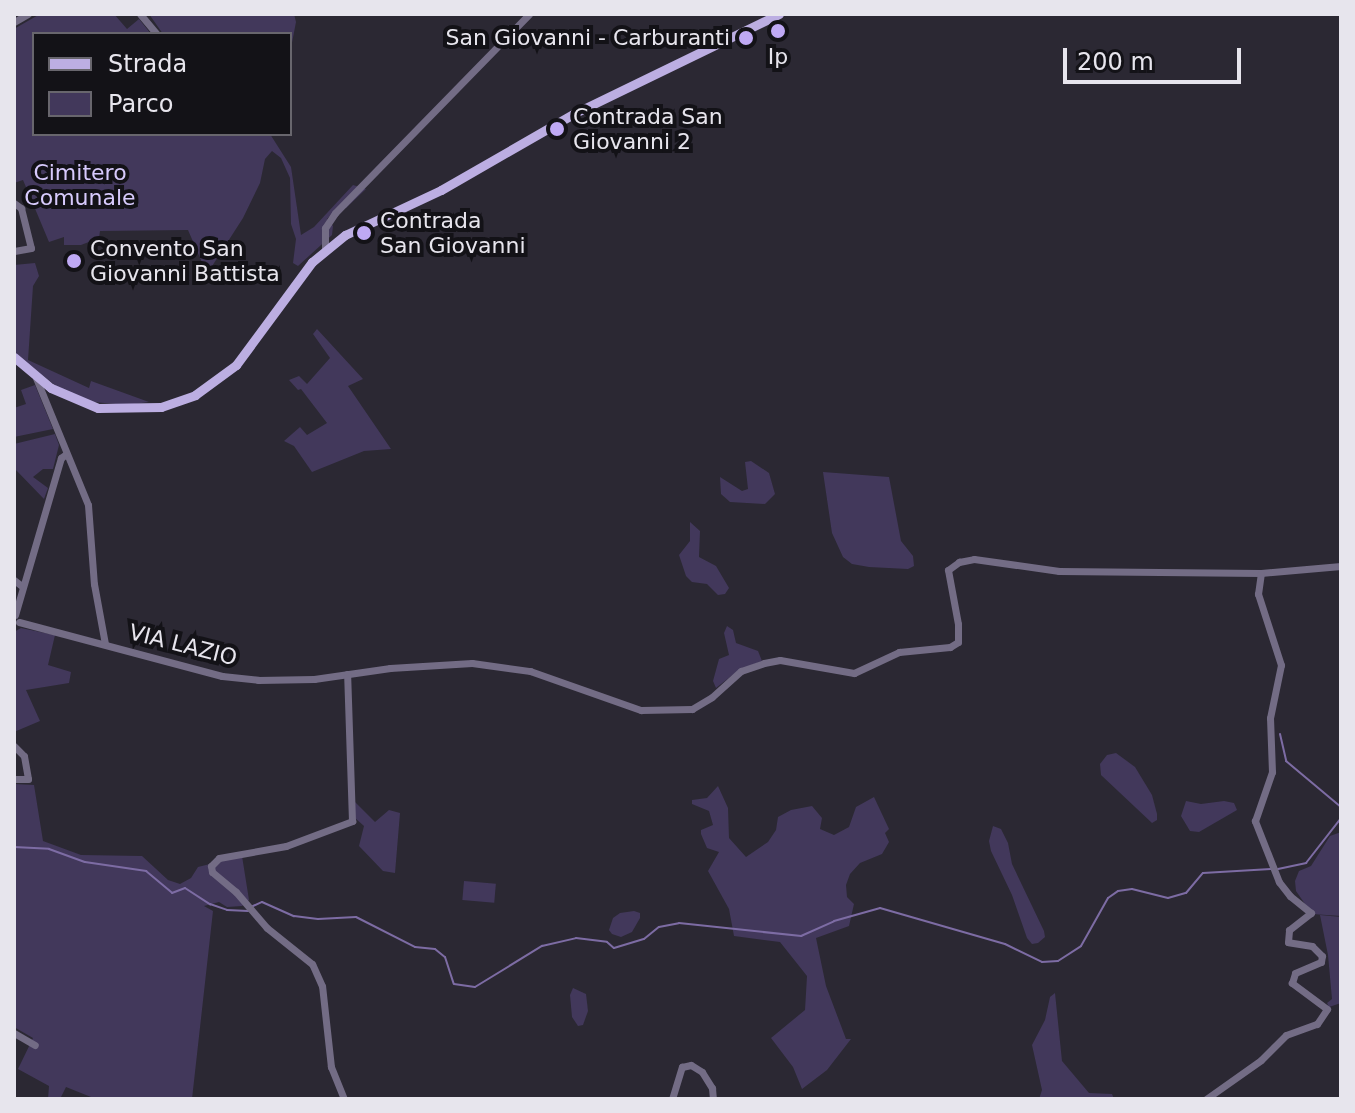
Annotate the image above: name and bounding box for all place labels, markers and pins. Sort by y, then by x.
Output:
marker: Ip [769,22,787,40]
place label: San Giovanni - Carburanti [446,25,730,51]
marker: San Giovanni - Carburanti [737,29,755,47]
place label: Ip [768,44,788,70]
place label: Contrada San Giovanni 2 [573,103,723,154]
marker: Contrada San Giovanni 2 [548,120,566,138]
place label: Contrada San Giovanni [380,207,526,258]
marker: Contrada San Giovanni [355,224,373,242]
place label: Convento San Giovanni Battista [90,235,280,286]
marker: Convento San Giovanni Battista [65,252,83,270]

